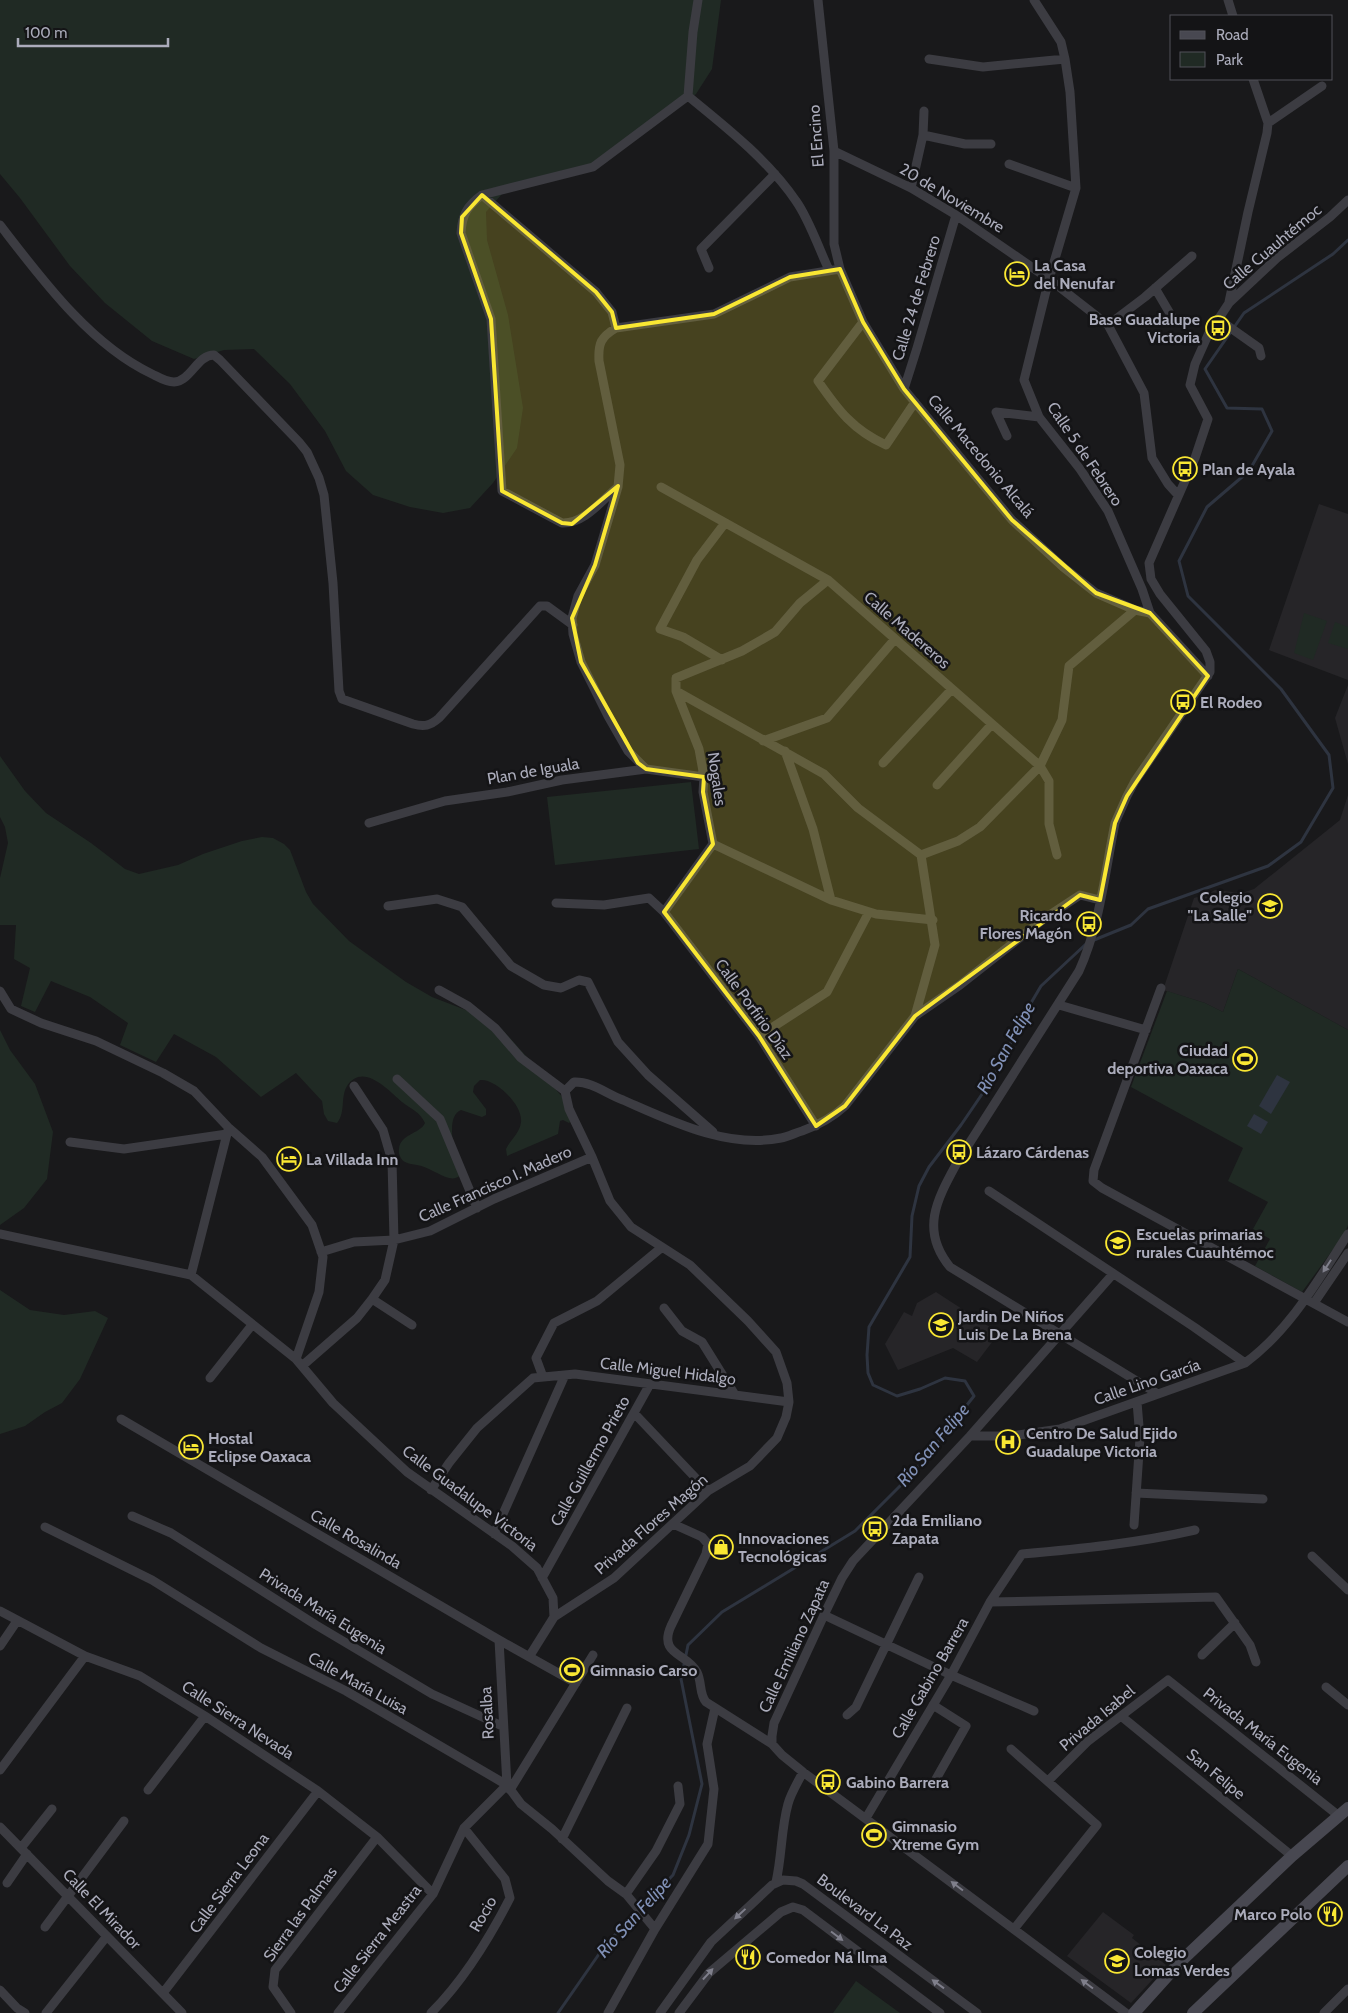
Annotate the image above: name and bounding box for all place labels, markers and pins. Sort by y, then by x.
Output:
place label: La Casa del Nenufar [1034,256,1115,293]
hotel icon: La Casa del Nenufar [1004,261,1030,287]
place label: Base Guadalupe Victoria [1089,310,1200,347]
bus stop icon: Base Guadalupe Victoria [1205,315,1231,341]
bus stop icon: Plan de Ayala [1172,456,1198,482]
place label: Plan de Ayala [1202,460,1295,479]
bus stop icon: El Rodeo [1170,689,1196,715]
place label: El Rodeo [1200,693,1262,712]
place label: Colegio "La Salle" [1188,888,1252,925]
school or university icon: Colegio "La Salle" [1257,893,1283,919]
place label: Ricardo Flores Magón [980,906,1072,943]
bus stop icon: Ricardo Flores Magón [1076,911,1102,937]
place label: Ciudad deportiva Oaxaca [1107,1041,1228,1078]
sports icon: Ciudad deportiva Oaxaca [1232,1046,1258,1072]
bus stop icon: Lázaro Cárdenas [946,1139,972,1165]
place label: Lázaro Cárdenas [976,1143,1089,1162]
hotel icon: La Villada Inn [276,1146,302,1172]
place label: La Villada Inn [306,1150,398,1169]
place label: Escuelas primarias rurales Cuauhtémoc [1136,1225,1274,1262]
school or university icon: Escuelas primarias rurales Cuauhtémoc [1105,1230,1131,1256]
place label: Jardin De Niños Luis De La Brena [957,1307,1072,1344]
school or university icon: Jardin De Niños Luis De La Brena [928,1312,954,1338]
place label: Centro De Salud Ejido Guadalupe Victoria [1026,1424,1177,1461]
place label: Hostal Eclipse Oaxaca [208,1429,311,1466]
hospital icon: Centro De Salud Ejido Guadalupe Victoria [995,1429,1021,1455]
hotel icon: Hostal Eclipse Oaxaca [178,1434,204,1460]
place label: 2da Emiliano Zapata [892,1511,982,1548]
bus stop icon: 2da Emiliano Zapata [862,1516,888,1542]
place label: Innovaciones Tecnológicas [738,1529,829,1566]
shop icon: Innovaciones Tecnológicas [708,1534,734,1560]
sports icon: Gimnasio Carso [559,1657,585,1683]
place label: Gimnasio Carso [590,1661,697,1680]
bus stop icon: Gabino Barrera [815,1769,841,1795]
place label: Gabino Barrera [846,1773,949,1792]
place label: Gimnasio Xtreme Gym [891,1817,979,1854]
sports icon: Gimnasio Xtreme Gym [861,1822,887,1848]
restaurant icon: Marco Polo [1317,1901,1343,1927]
place label: Marco Polo [1234,1905,1312,1924]
place label: Colegio Lomas Verdes [1134,1943,1230,1980]
restaurant icon: Comedor Ná Ilma [735,1944,761,1970]
place label: Comedor Ná Ilma [766,1948,887,1967]
school or university icon: Colegio Lomas Verdes [1104,1948,1130,1974]

